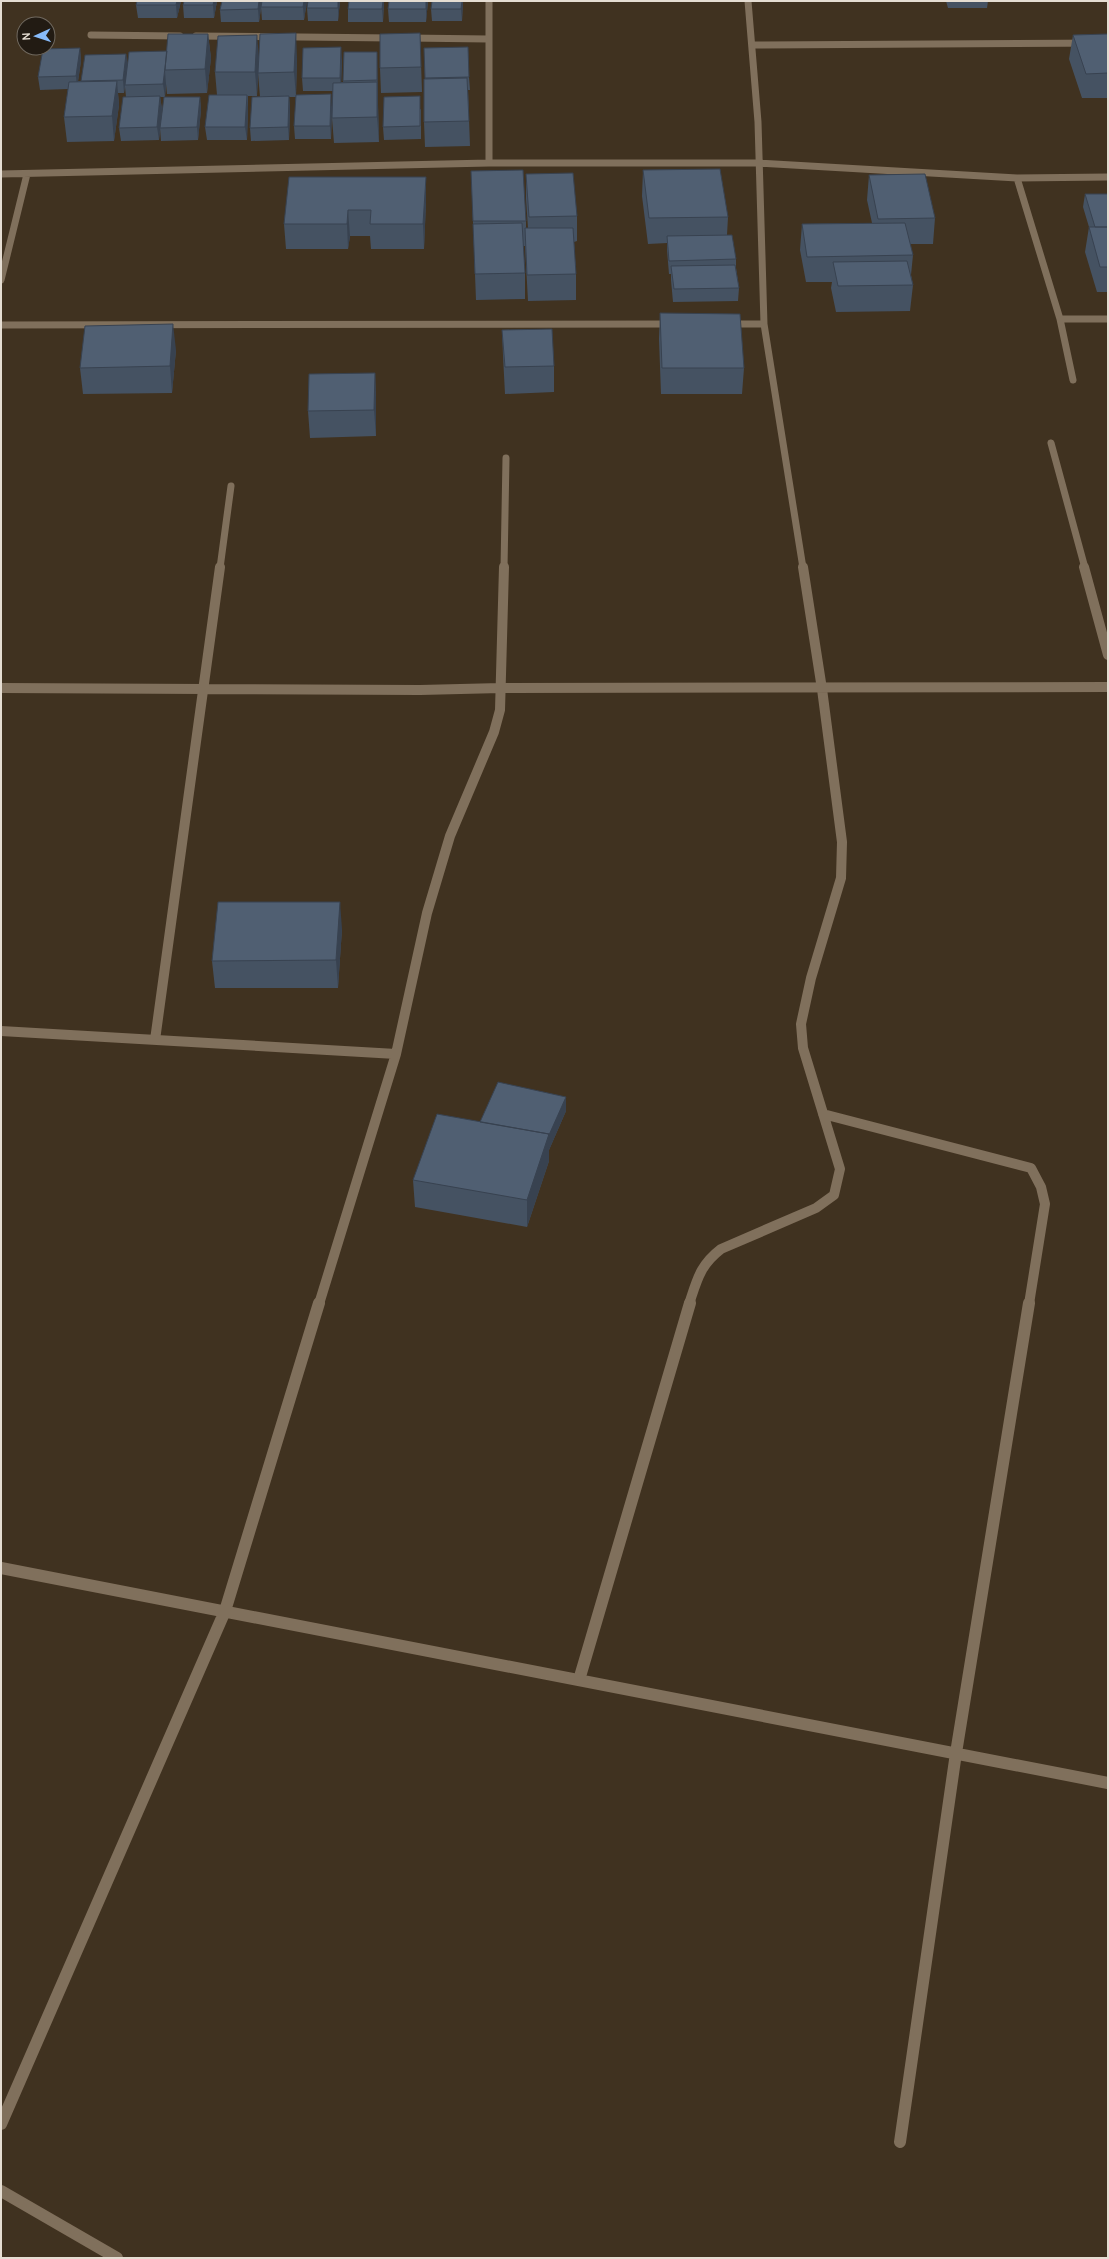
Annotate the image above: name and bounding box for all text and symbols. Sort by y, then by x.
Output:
north arrow [16,16,56,56]
text: N [20,32,34,41]

